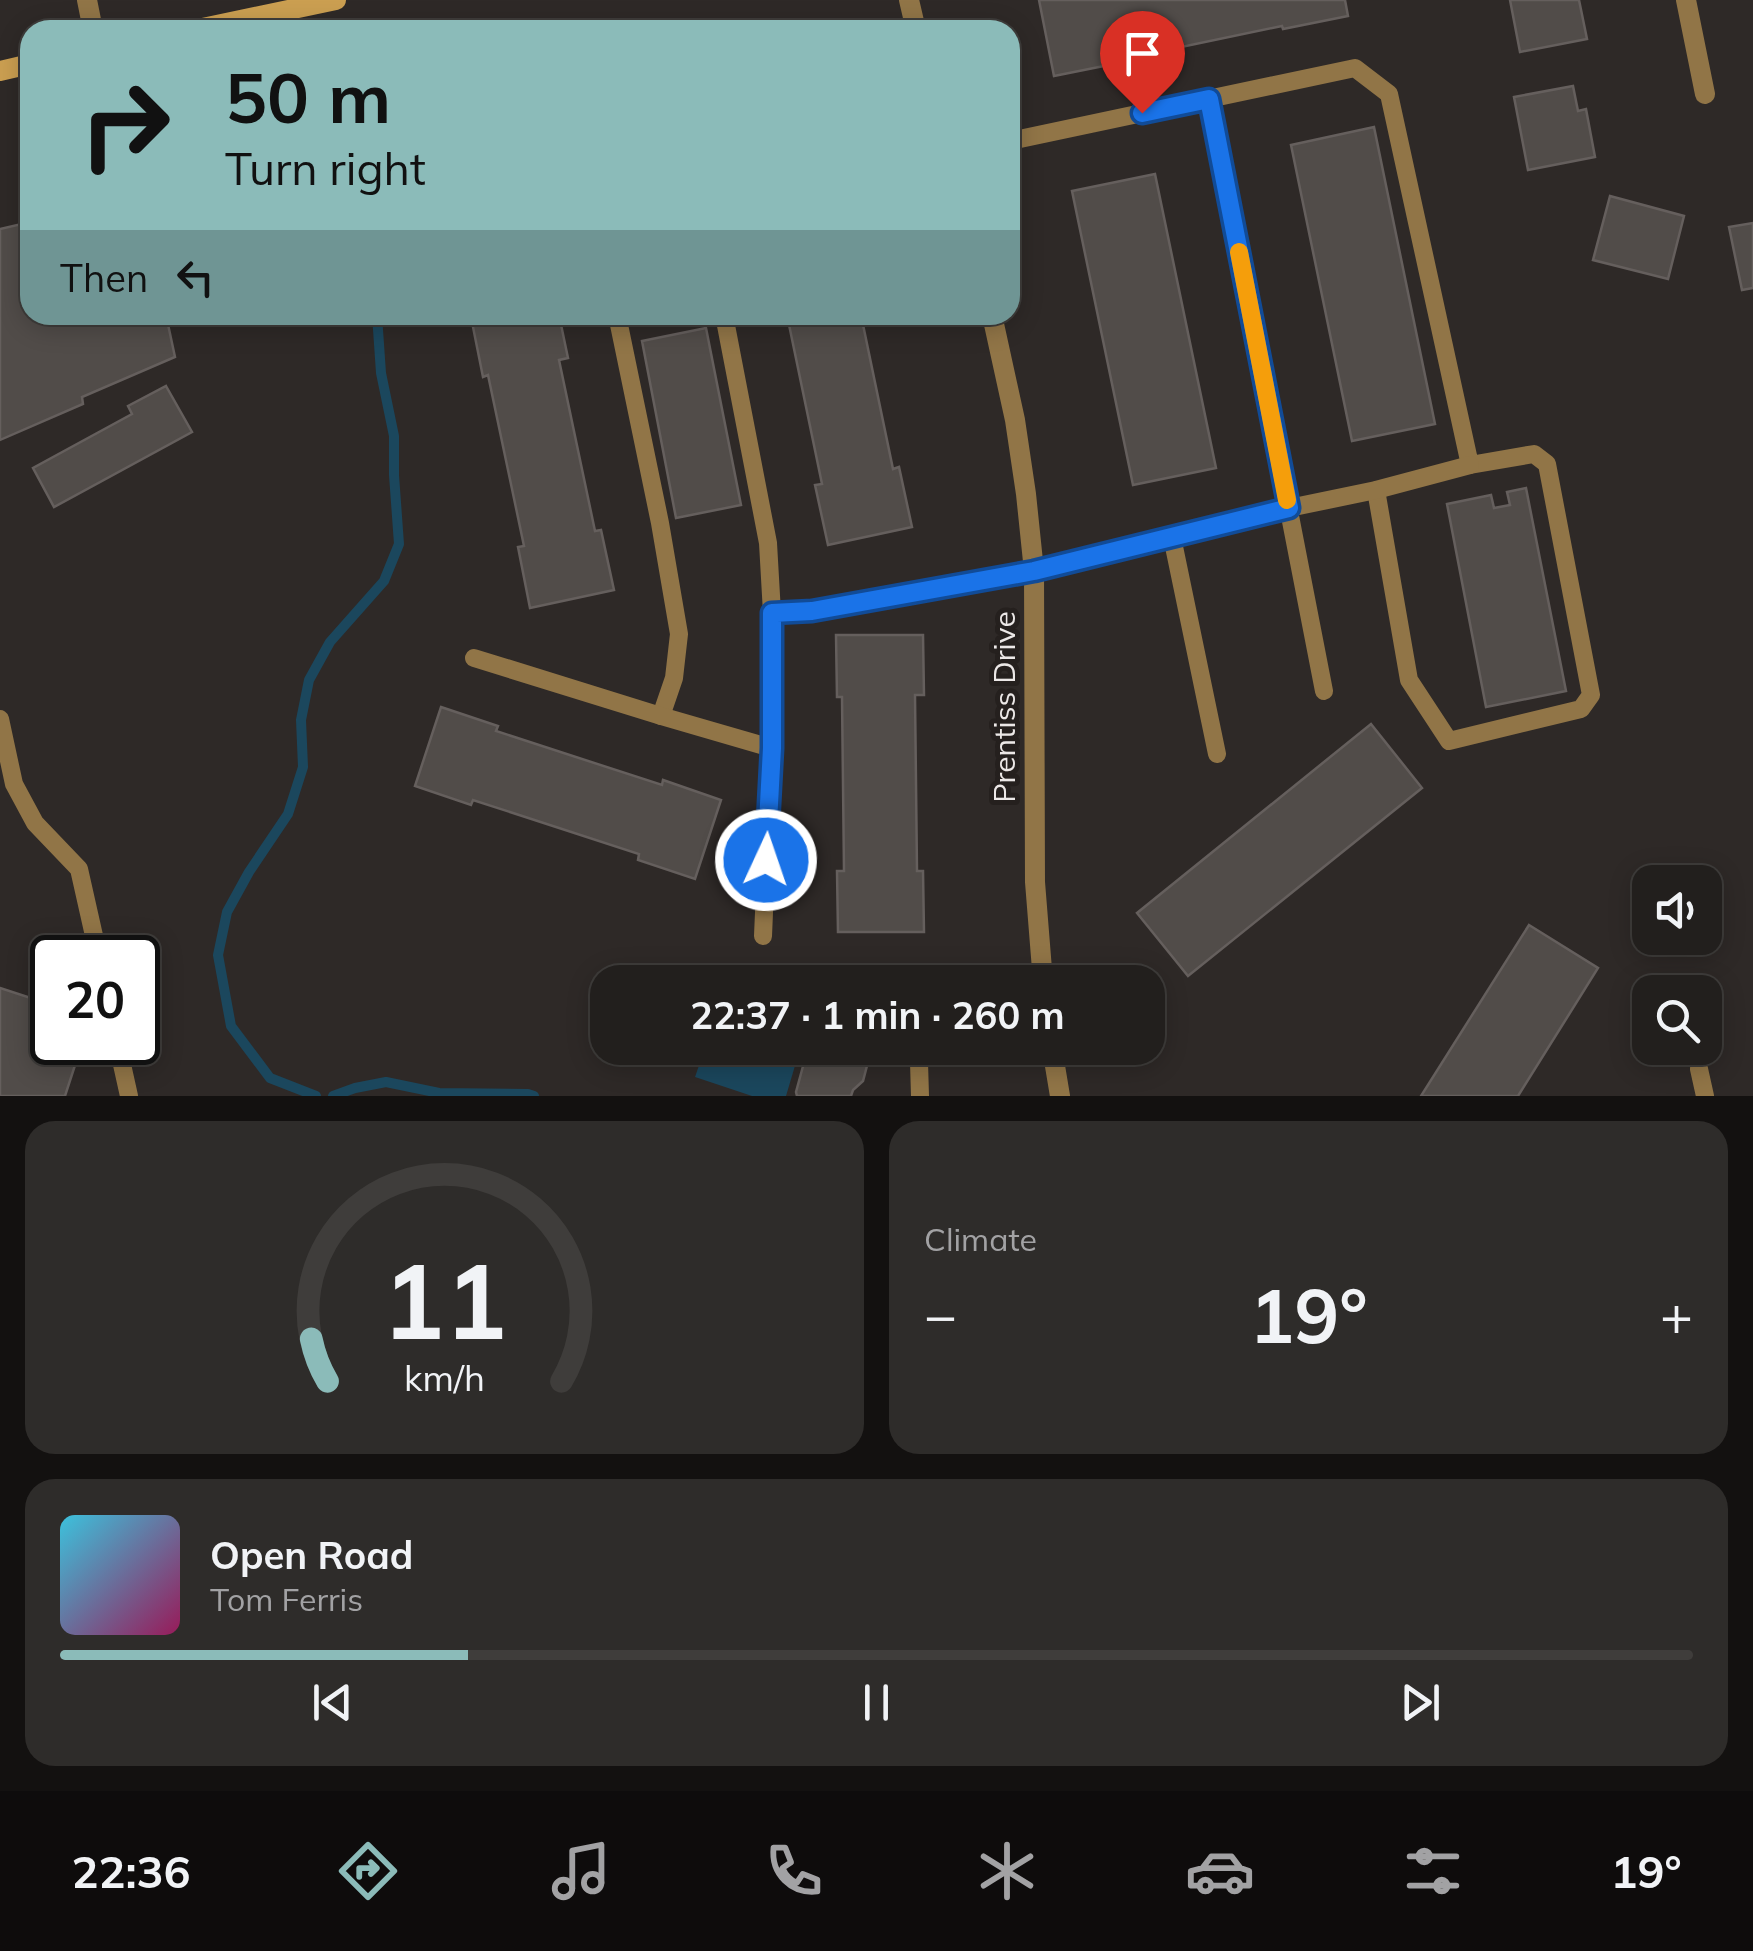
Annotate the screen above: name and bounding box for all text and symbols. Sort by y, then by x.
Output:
pin [1100,11,1185,114]
icon: arrive [1115,26,1170,81]
text: 50 m [225,53,391,141]
icon: right [60,60,190,190]
text: Turn right [225,140,426,196]
icon: left [168,250,223,305]
text: Then [60,254,148,302]
street label: Prentiss Drive [985,611,1023,803]
position arrow [714,808,818,912]
map controls [1632,865,1722,1065]
button: sound [1632,865,1722,955]
speed limit sign: 20 [30,935,160,1065]
button: search [1632,975,1722,1065]
text: 22:37 · 1 min · 260 m [690,991,1065,1039]
text: Climate [924,1219,1037,1259]
text: 11 [382,1234,507,1365]
text: 19° [1249,1268,1368,1362]
text: − [924,1280,957,1349]
text: + [1660,1280,1693,1349]
text: km/h [404,1355,485,1400]
text: Open Road [210,1531,413,1579]
text: Tom Ferris [210,1579,363,1619]
icon: previous [305,1675,360,1730]
icon: pause [849,1675,904,1730]
icon: next [1393,1675,1448,1730]
icon: directions [333,1836,403,1906]
icon: music [546,1836,616,1906]
icon: phone [759,1836,829,1906]
icon: climate [972,1836,1042,1906]
icon: car [1185,1836,1255,1906]
icon: filters [1398,1836,1468,1906]
text: 22:36 [71,1843,191,1899]
text: 19° [1611,1843,1682,1899]

